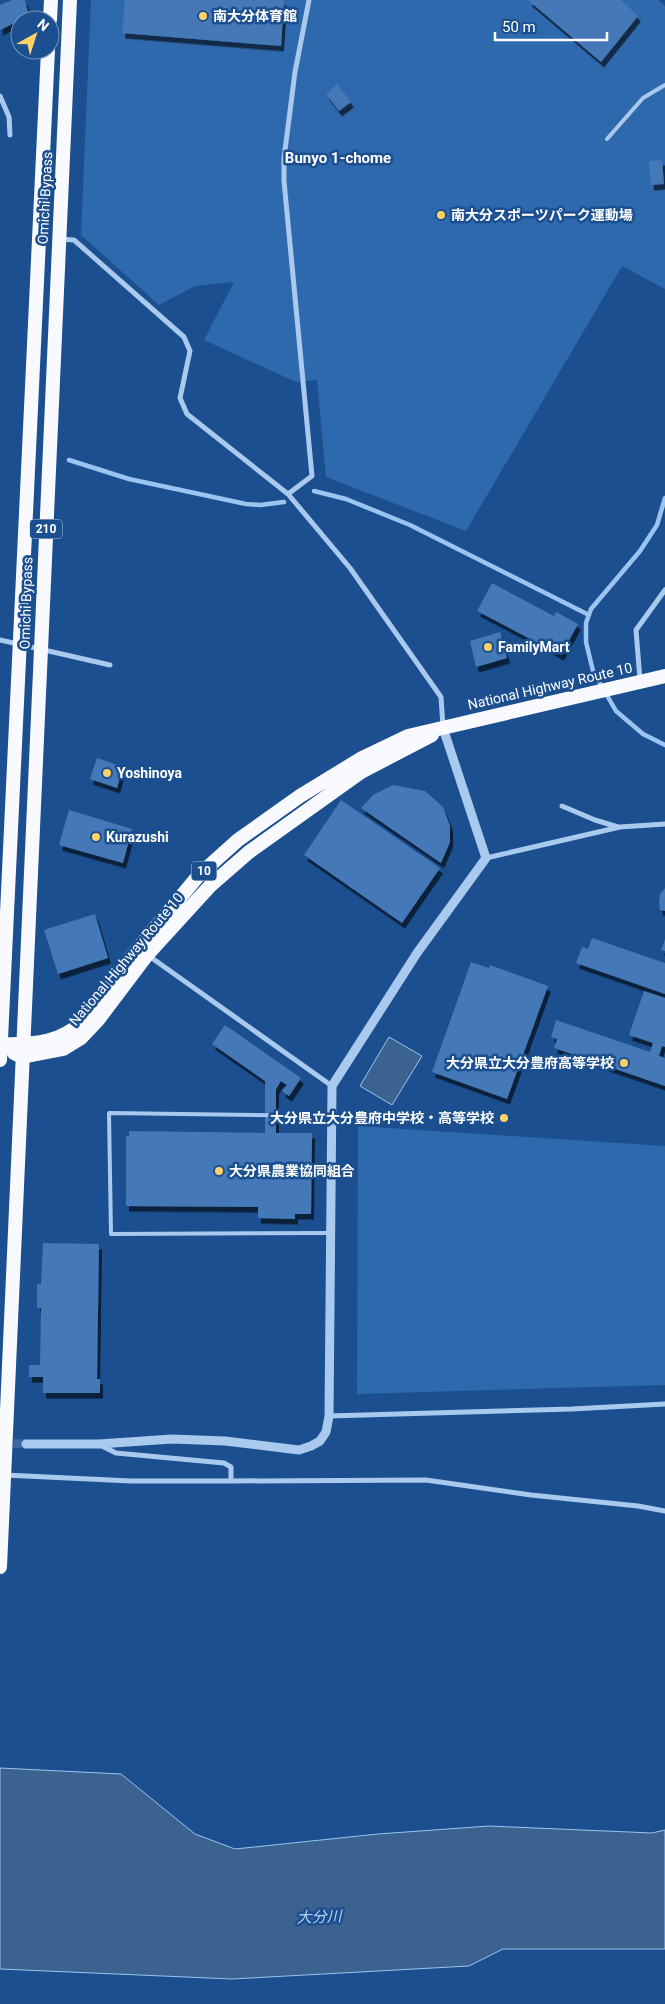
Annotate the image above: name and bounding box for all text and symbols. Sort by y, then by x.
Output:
place label: 南大分体育館 [213,8,297,24]
north arrow [10,10,60,60]
marker: 南大分体育館 [197,10,209,22]
scale bar [495,10,608,42]
text: N [34,16,52,34]
text: 50 m [502,18,536,36]
district label: Bunyo 1-chome [285,149,391,167]
street label: Omichi Bypass [35,151,55,245]
place label: 南大分スポーツパーク運動場 [451,207,633,223]
marker: 南大分スポーツパーク運動場 [435,209,447,221]
road number: 210 [30,520,62,538]
street label: Omichi Bypass [16,556,36,650]
place label: FamilyMart [498,639,570,655]
marker: FamilyMart [482,641,494,653]
street label: National Highway Route 10 [466,659,634,713]
place label: Yoshinoya [117,765,182,781]
marker: Yoshinoya [101,767,113,779]
place label: Kurazushi [106,829,169,845]
marker: Kurazushi [90,831,102,843]
road number: 10 [192,861,216,880]
street label: National Highway Route 10 [66,889,186,1029]
place label: 大分県立大分豊府高等学校 [446,1055,614,1071]
marker: 大分県立大分豊府高等学校 [618,1057,630,1069]
place label: 大分県立大分豊府中学校・高等学校 [270,1110,494,1126]
marker: 大分県立大分豊府中学校・高等学校 [498,1112,510,1124]
place label: 大分県農業協同組合 [229,1163,355,1179]
marker: 大分県農業協同組合 [213,1165,225,1177]
water label: 大分川 [296,1907,344,1927]

